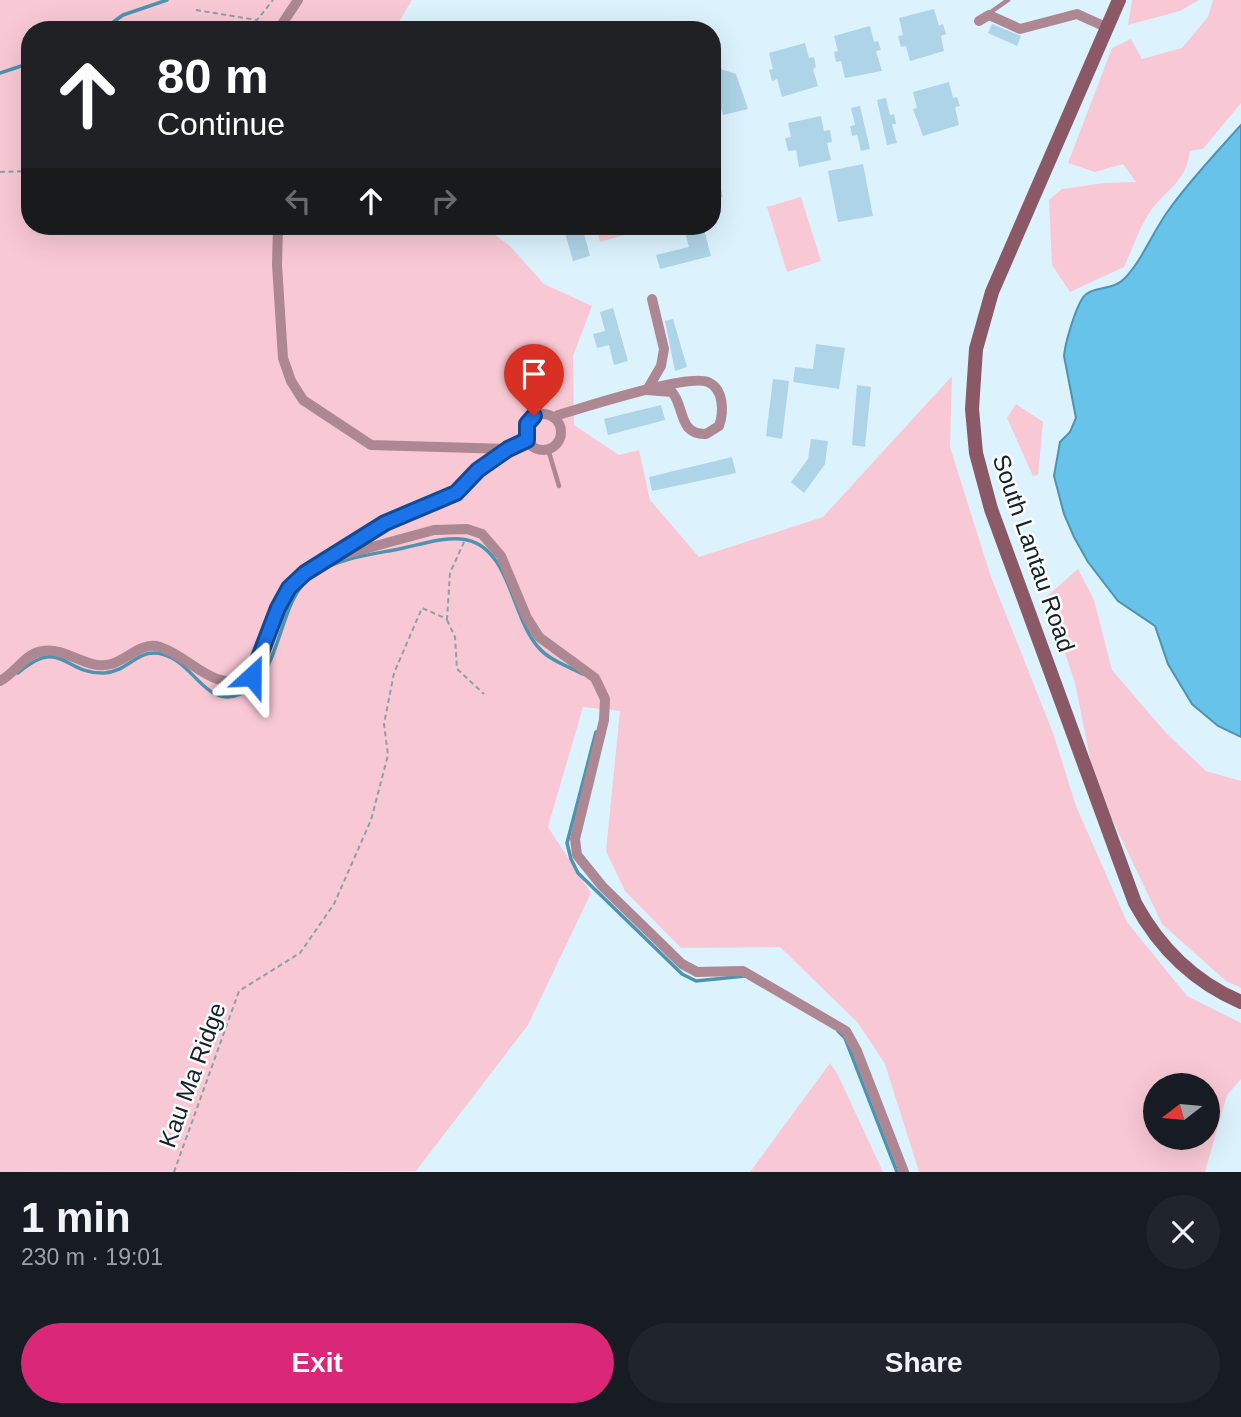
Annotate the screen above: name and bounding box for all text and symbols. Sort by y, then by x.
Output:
icon: ahead [42,49,133,140]
text: 80 m [157,49,269,103]
text: Continue [157,106,285,142]
icon: left [279,182,317,220]
icon: ahead [352,182,390,220]
icon: right [425,182,463,220]
pin [504,344,564,416]
icon: arrive [515,355,553,393]
street label: South Lantau Road [988,451,1080,655]
position arrow [215,639,289,713]
street label: Kau Ma Ridge [153,999,231,1151]
north arrow [1143,1073,1220,1150]
map controls [1143,1073,1220,1150]
text: 1 min [21,1194,131,1241]
button: close [1146,1195,1220,1269]
text: 230 m · 19:01 [21,1244,163,1270]
button: Exit [21,1323,614,1403]
button: Share [628,1323,1220,1403]

